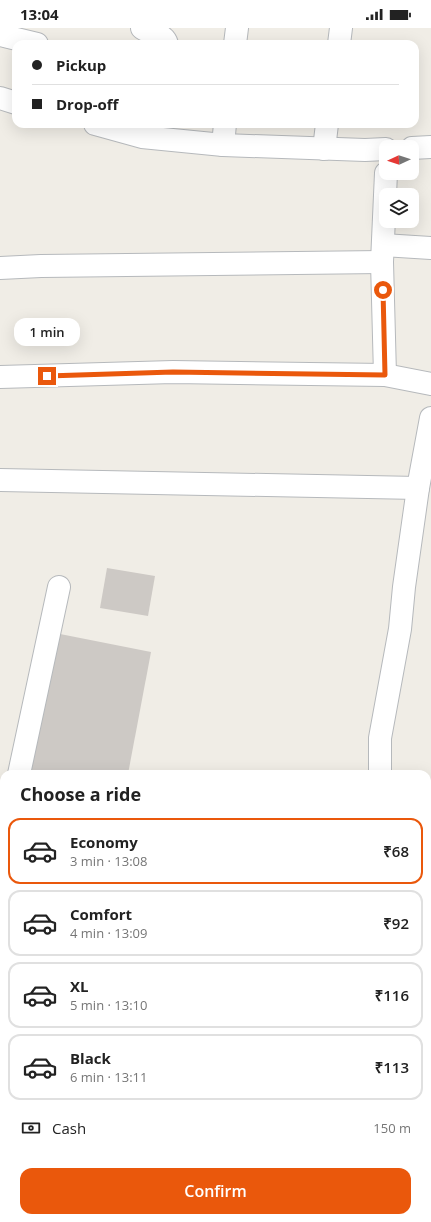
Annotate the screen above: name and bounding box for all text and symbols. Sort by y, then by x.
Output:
text: 13:04 [20,4,59,24]
text: Pickup [56,55,106,75]
text: Drop-off [56,94,118,114]
north arrow [379,140,419,180]
map controls [379,140,419,228]
button: layers [379,188,419,228]
route start [374,281,392,299]
callout: 1 min [14,318,80,346]
text: 1 min [29,323,65,341]
route end [38,367,56,385]
text: Choose a ride [20,782,141,806]
text: Economy [70,832,138,852]
icon: car [22,833,58,869]
text: ₹68 [383,841,409,861]
text: 3 min · 13:08 [70,852,147,870]
text: Comfort [70,904,132,924]
icon: car [22,905,58,941]
text: ₹92 [383,913,409,933]
text: 4 min · 13:09 [70,924,147,942]
text: XL [70,976,88,996]
icon: car [22,977,58,1013]
text: ₹116 [375,985,409,1005]
text: 5 min · 13:10 [70,996,147,1014]
text: Black [70,1048,111,1068]
icon: car [22,1049,58,1085]
text: ₹113 [375,1057,409,1077]
text: 6 min · 13:11 [70,1068,147,1086]
icon: cash [20,1117,42,1139]
text: Cash [52,1118,86,1138]
text: 150 m [373,1119,411,1137]
button: Confirm [20,1168,411,1214]

